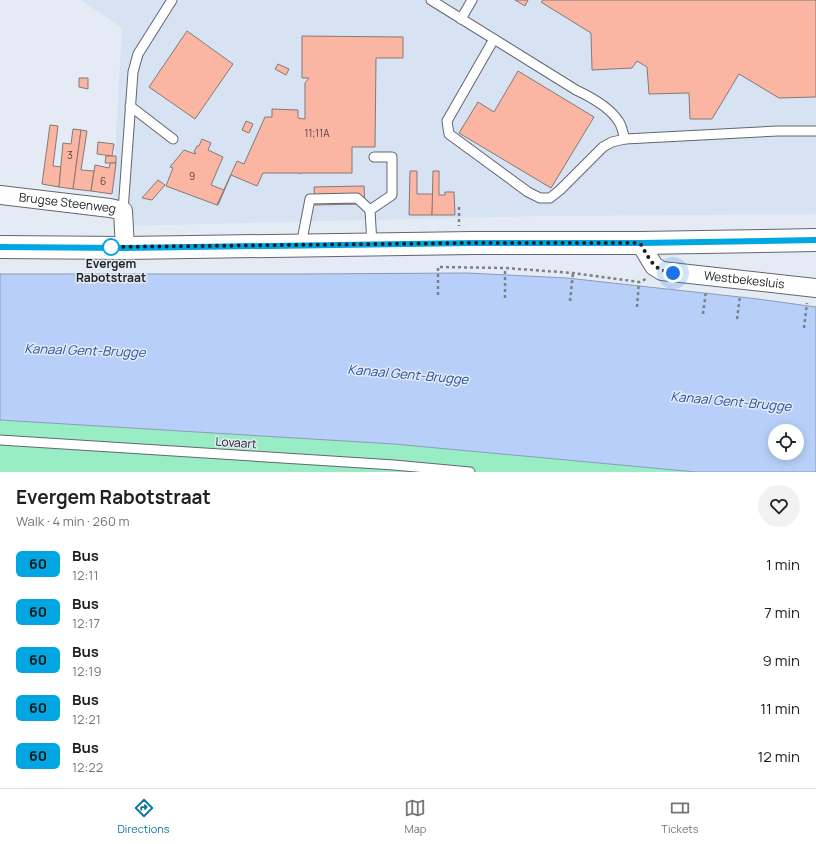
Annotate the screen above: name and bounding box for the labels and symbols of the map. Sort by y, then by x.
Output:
house number: 11;11A [305,126,330,140]
house number: 3 [67,148,73,162]
house number: 9 [189,169,195,183]
house number: 6 [100,174,106,188]
street label: Brugse Steenweg [18,188,118,217]
marker: Evergem Rabotstraat [102,238,120,256]
place label: Evergem Rabotstraat [76,255,146,286]
your location [663,263,683,283]
street label: Westbekesluis [703,267,785,292]
water label: Kanaal Gent-Brugge [24,339,147,361]
water label: Kanaal Gent-Brugge [347,360,470,388]
water label: Kanaal Gent-Brugge [670,387,793,415]
street label: Lovaart [215,433,257,452]

